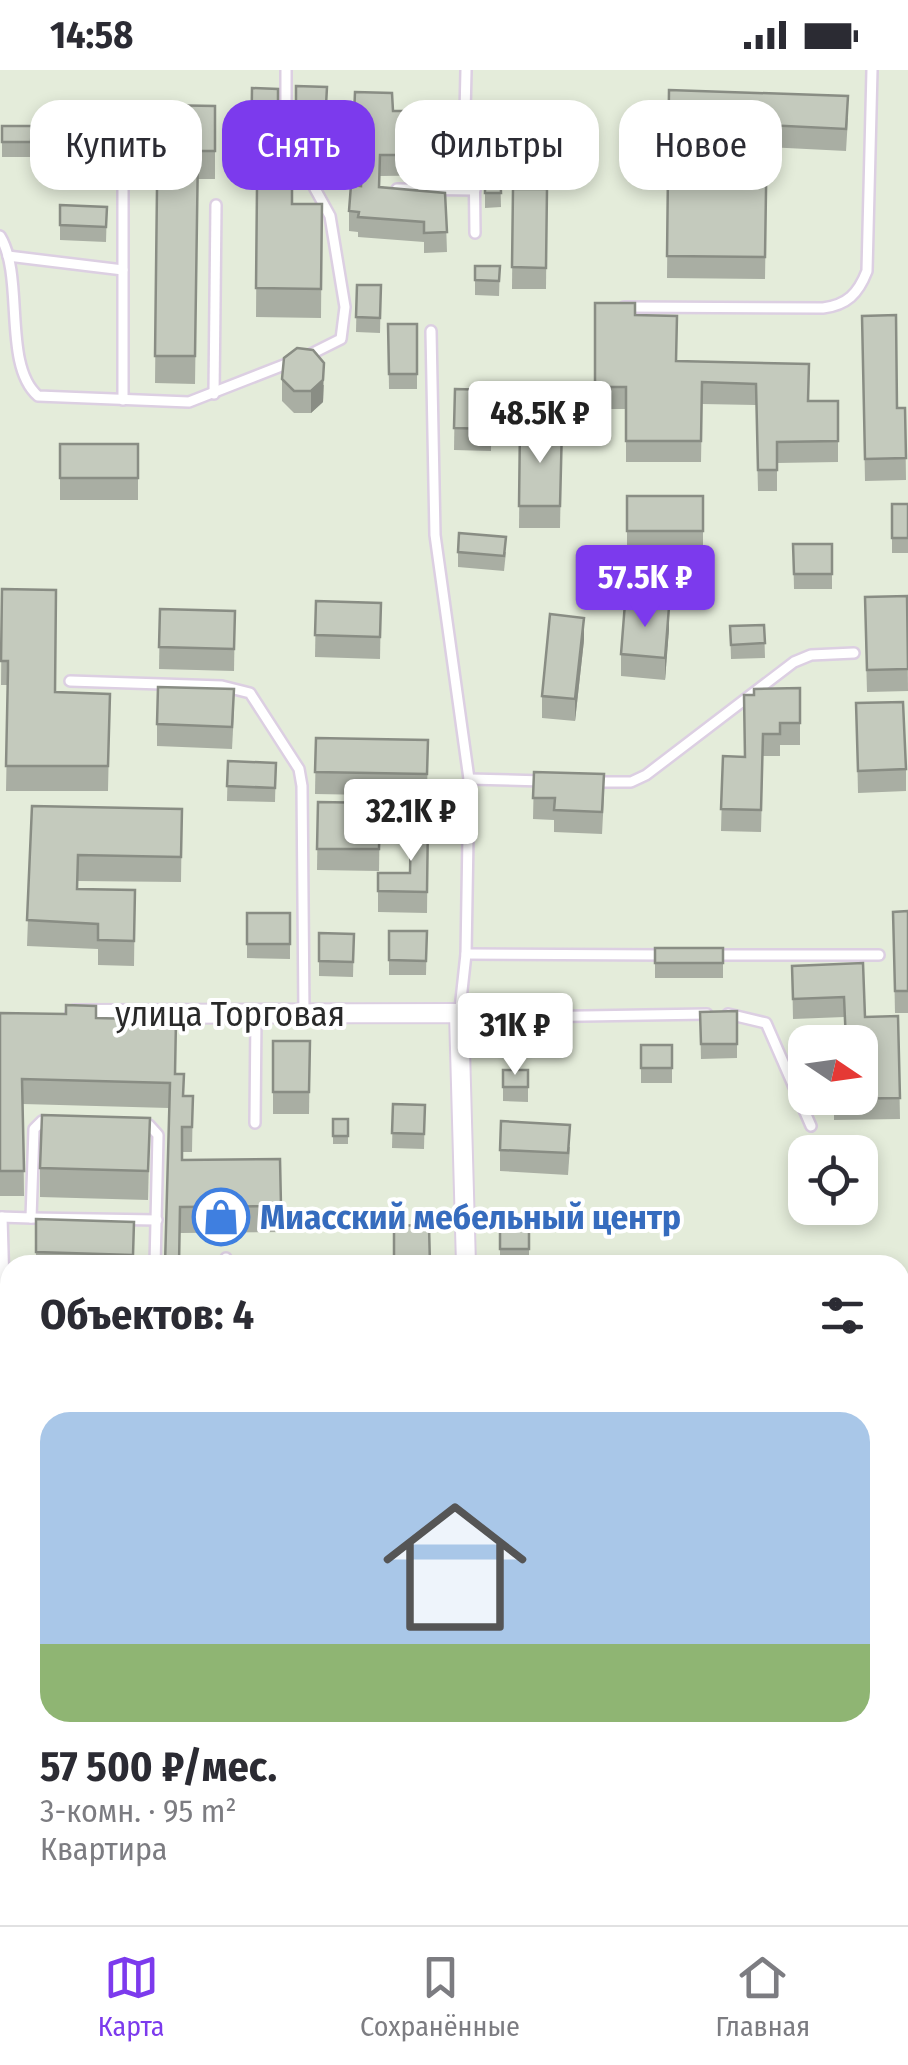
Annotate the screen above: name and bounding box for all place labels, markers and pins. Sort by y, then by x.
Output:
pin: 48.5K ₽ [448,381,632,466]
pin: 57.5K ₽ [553,545,737,630]
pin: 32.1K ₽ [319,779,503,864]
pin: 31K ₽ [445,993,585,1078]
shop icon: Миасский мебельный центр [191,1187,251,1247]
place label: Миасский мебельный центр [260,1196,681,1238]

